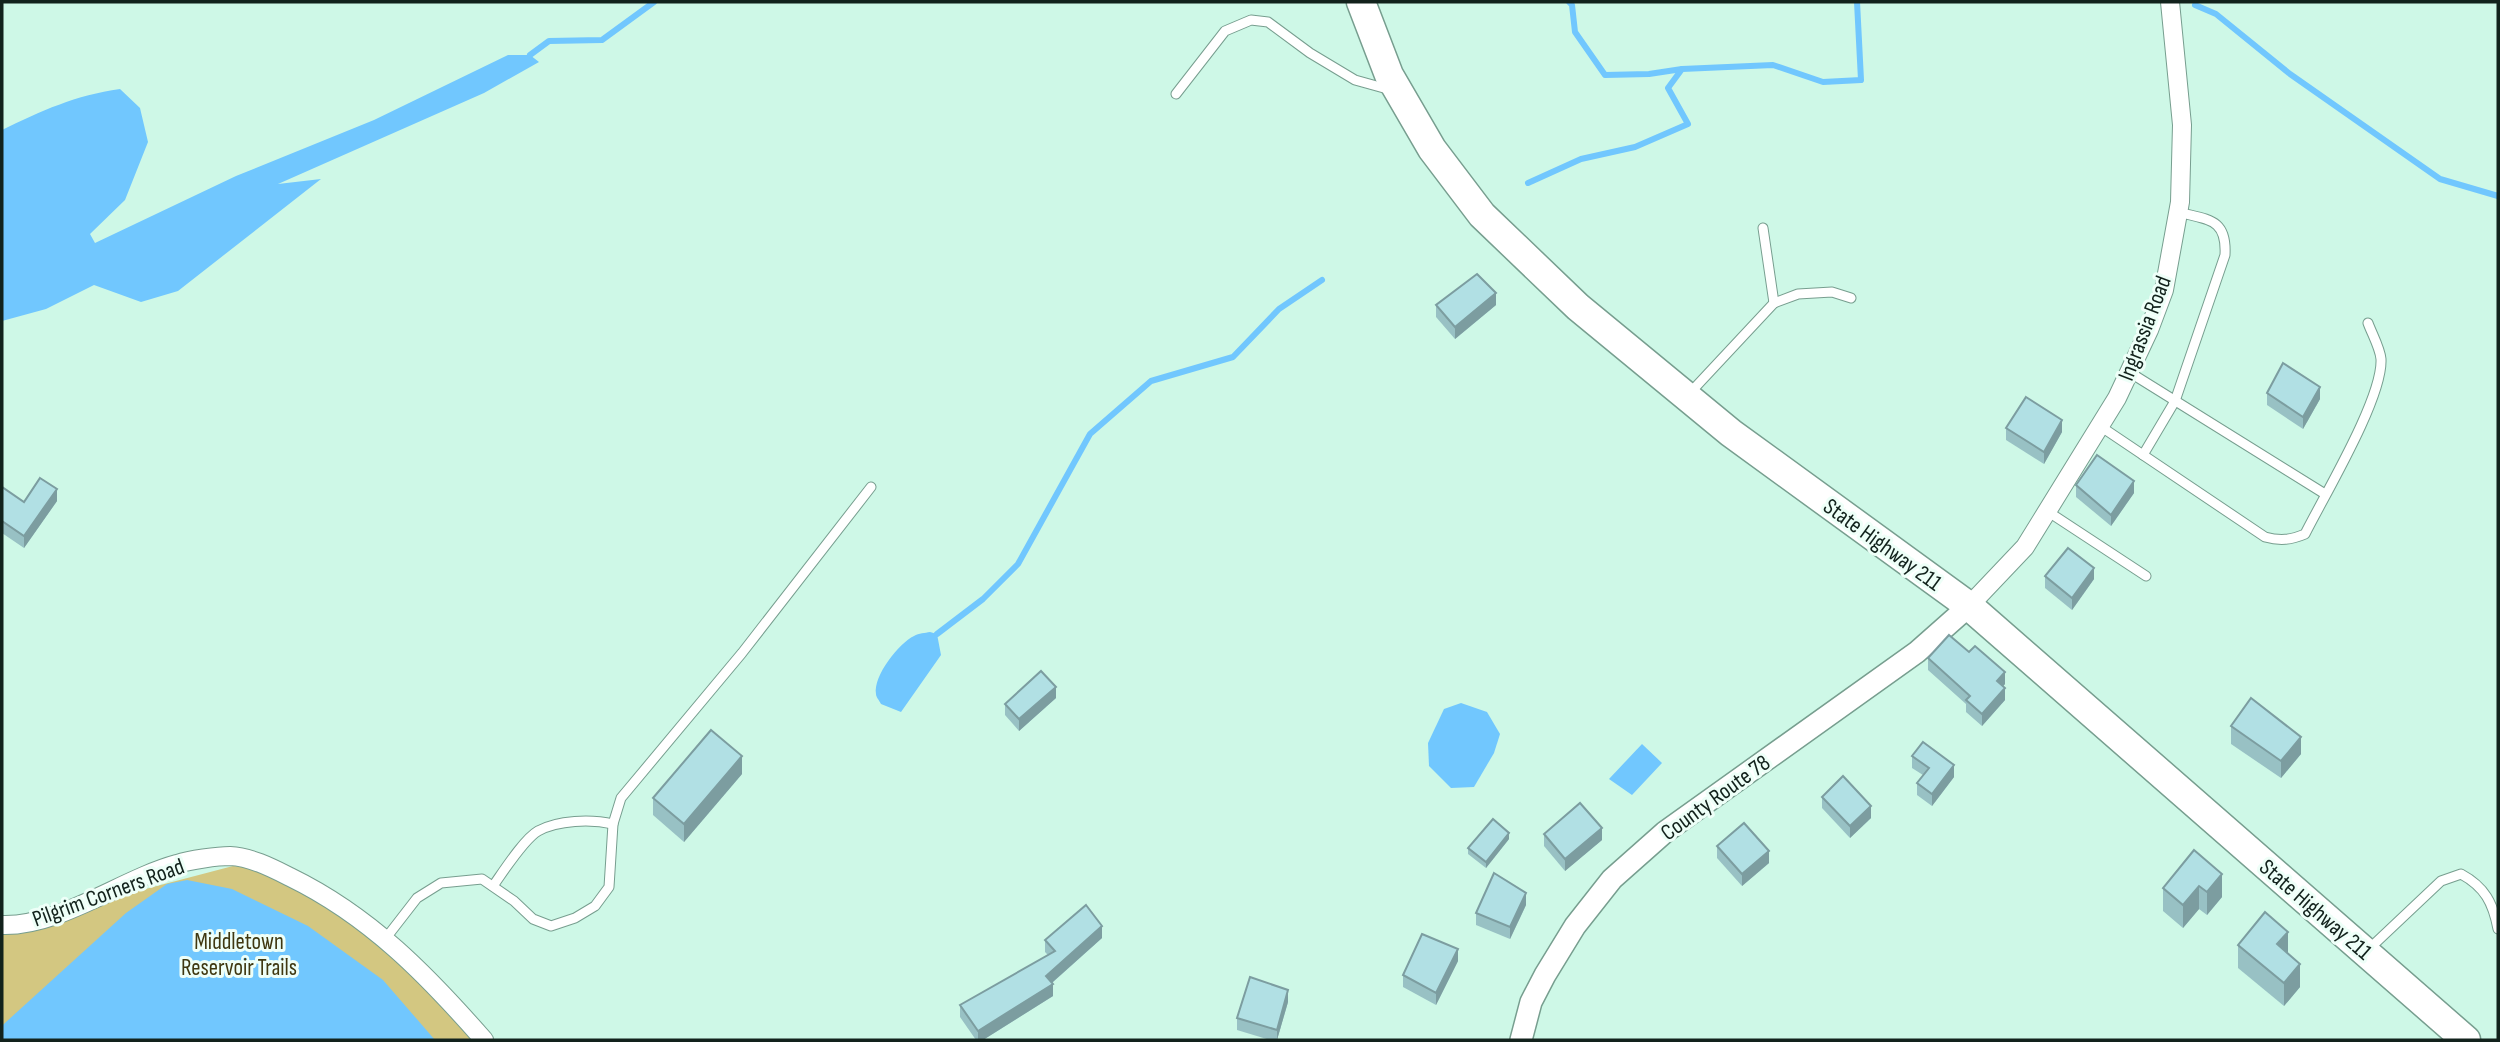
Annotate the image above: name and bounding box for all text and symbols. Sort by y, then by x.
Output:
street label: Ingrassia Road [2112,272,2178,385]
street label: State Highway 211 [1818,492,1947,597]
street label: County Route 78 [1656,749,1776,847]
street label: Pilgrim Corners Road [29,853,188,933]
street label: State Highway 211 [2253,853,2377,966]
park label: Middletown Reservoir Trails [181,928,297,982]

